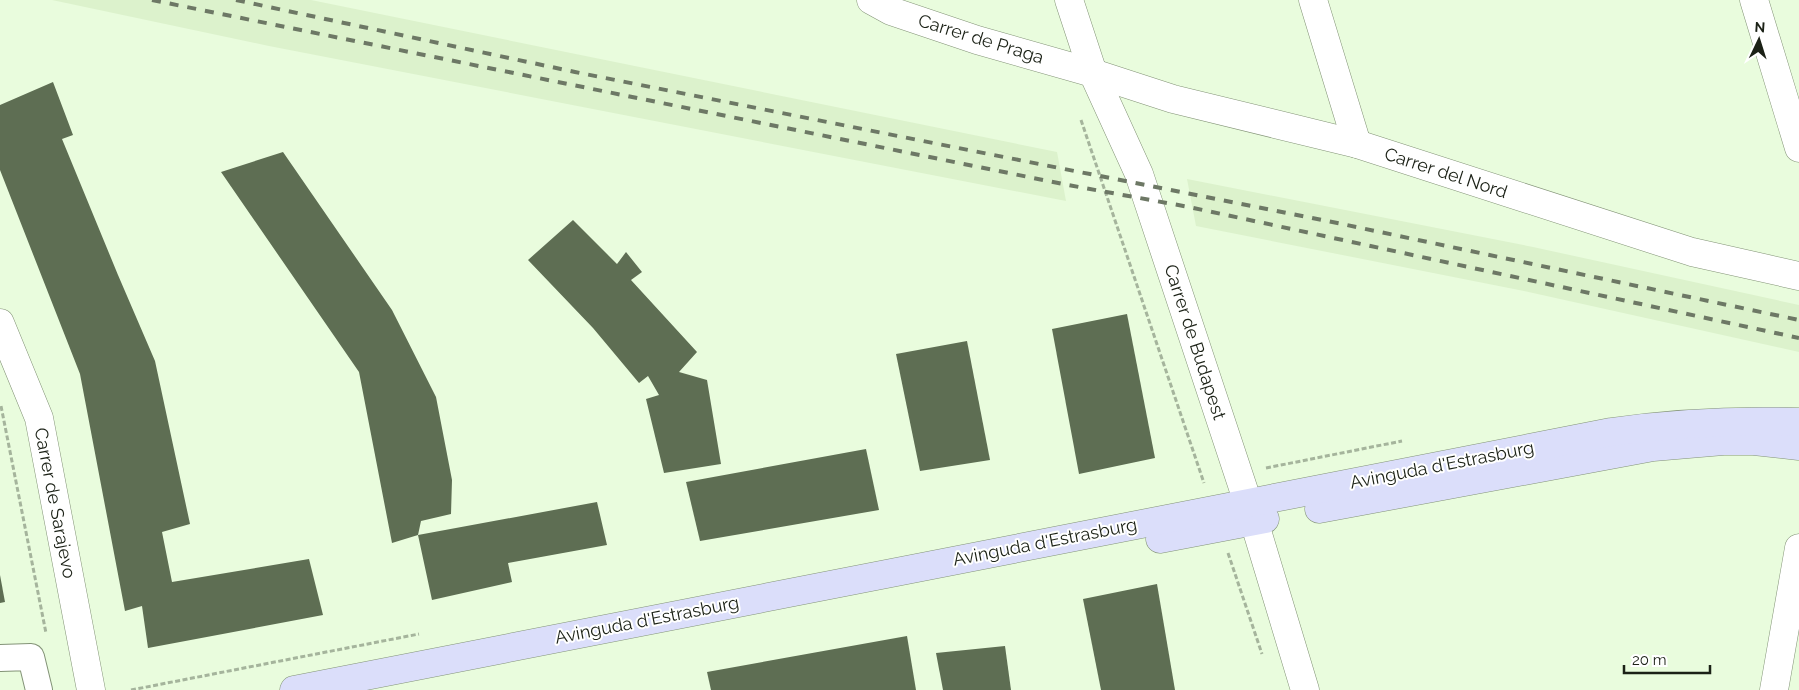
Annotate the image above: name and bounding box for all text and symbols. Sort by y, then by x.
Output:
street label: Carrer de Praga [916,9,1046,68]
north arrow [1734,15,1784,65]
text: N [1754,19,1766,35]
street label: Carrer del Nord [1382,143,1510,202]
street label: Carrer de Budapest [1160,262,1230,422]
street label: Carrer de Sarajevo [31,426,80,580]
street label: Avinguda d'Estrasburg [1348,436,1536,493]
street label: Avinguda d'Estrasburg [951,513,1139,570]
street label: Avinguda d'Estrasburg [553,591,741,648]
scale bar [1624,642,1710,674]
text: 20 m [1632,651,1667,669]

